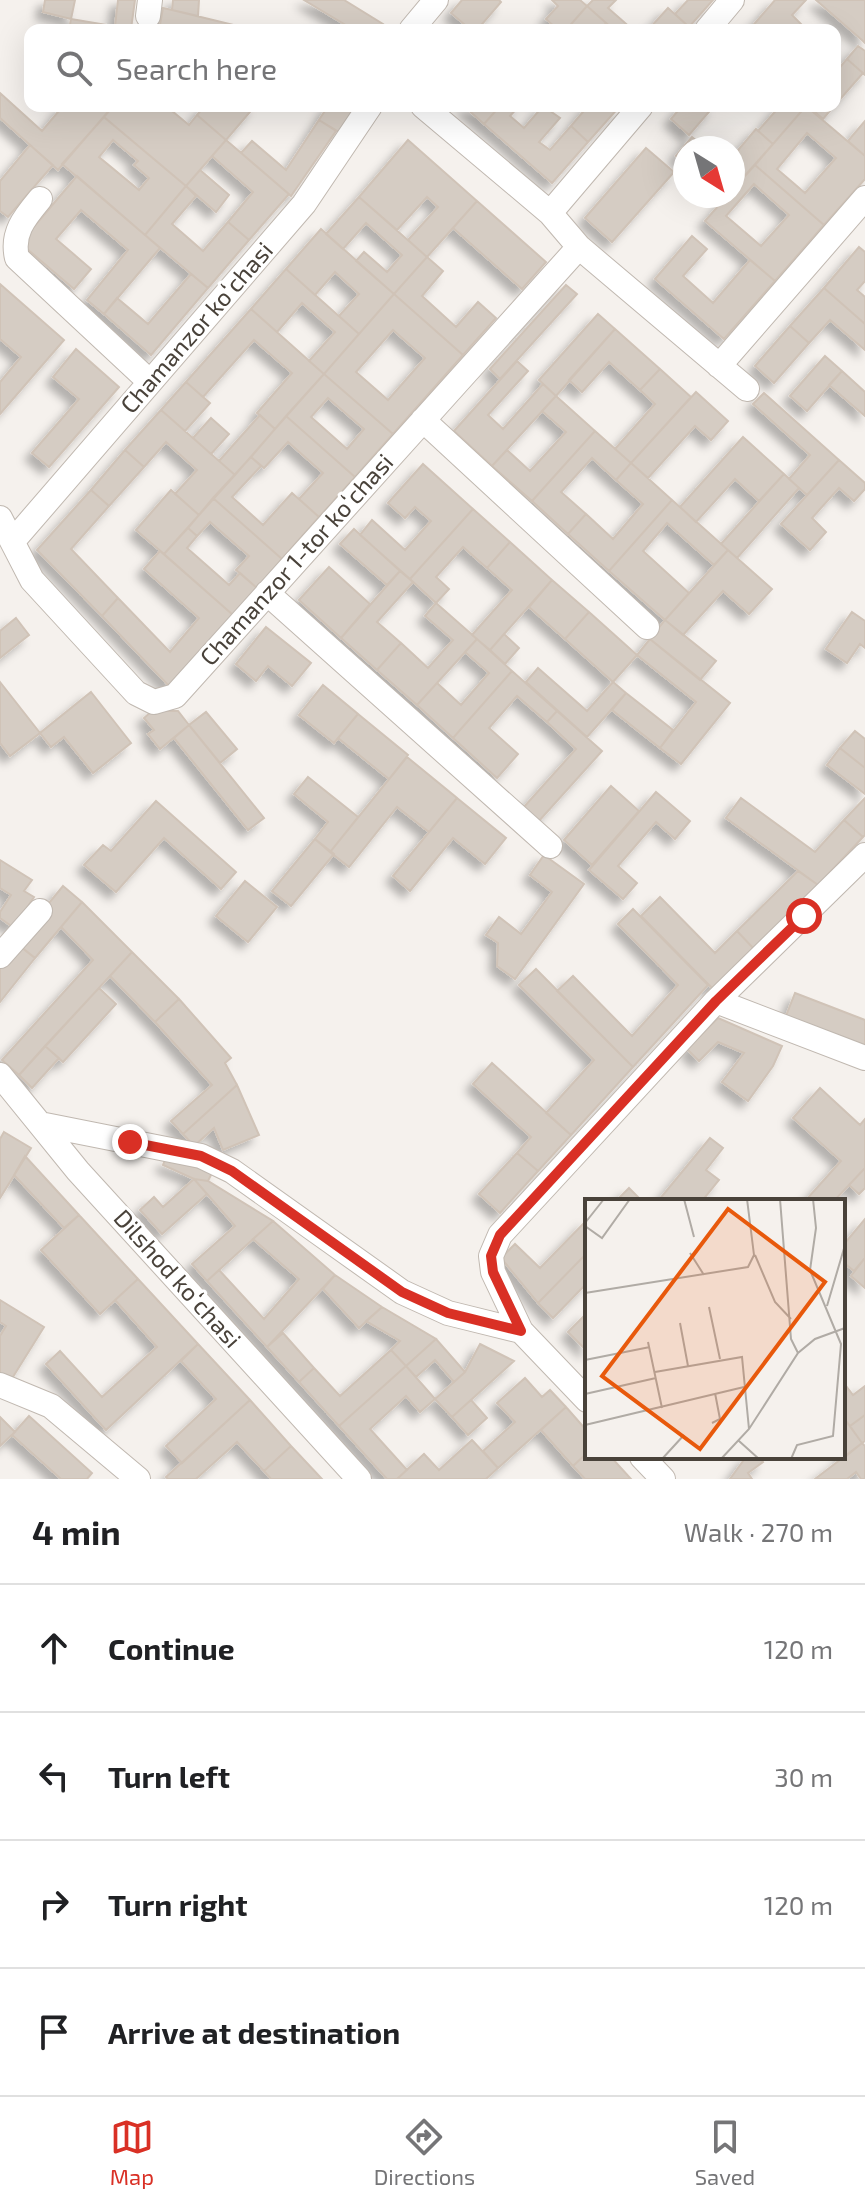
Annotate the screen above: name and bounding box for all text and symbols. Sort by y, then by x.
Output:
search box [24,24,841,112]
icon: search [52,46,96,90]
text: Search here [116,50,277,86]
north arrow [673,136,745,208]
street label: Chamanzor koʻchasi [114,236,278,419]
street label: Chamanzor 1-tor koʻchasi [193,447,399,671]
route start [786,898,822,934]
route end [112,1124,148,1160]
inset map [585,1199,845,1459]
street label: Dilshod koʻchasi [109,1203,248,1353]
text: 4 min [32,1511,121,1552]
text: Walk · 270 m [684,1516,833,1547]
icon: ahead [32,1626,76,1670]
text: Continue [108,1630,235,1666]
text: 120 m [764,1633,833,1664]
icon: left [32,1754,76,1798]
text: Turn left [108,1758,230,1794]
text: 30 m [774,1761,833,1792]
icon: right [32,1882,76,1926]
text: Turn right [108,1886,248,1922]
text: 120 m [764,1889,833,1920]
icon: arrive [32,2010,76,2054]
text: Arrive at destination [108,2014,400,2050]
tab: Map [110,2115,154,2189]
tab: Directions [374,2115,475,2189]
tab: Saved [695,2115,755,2189]

